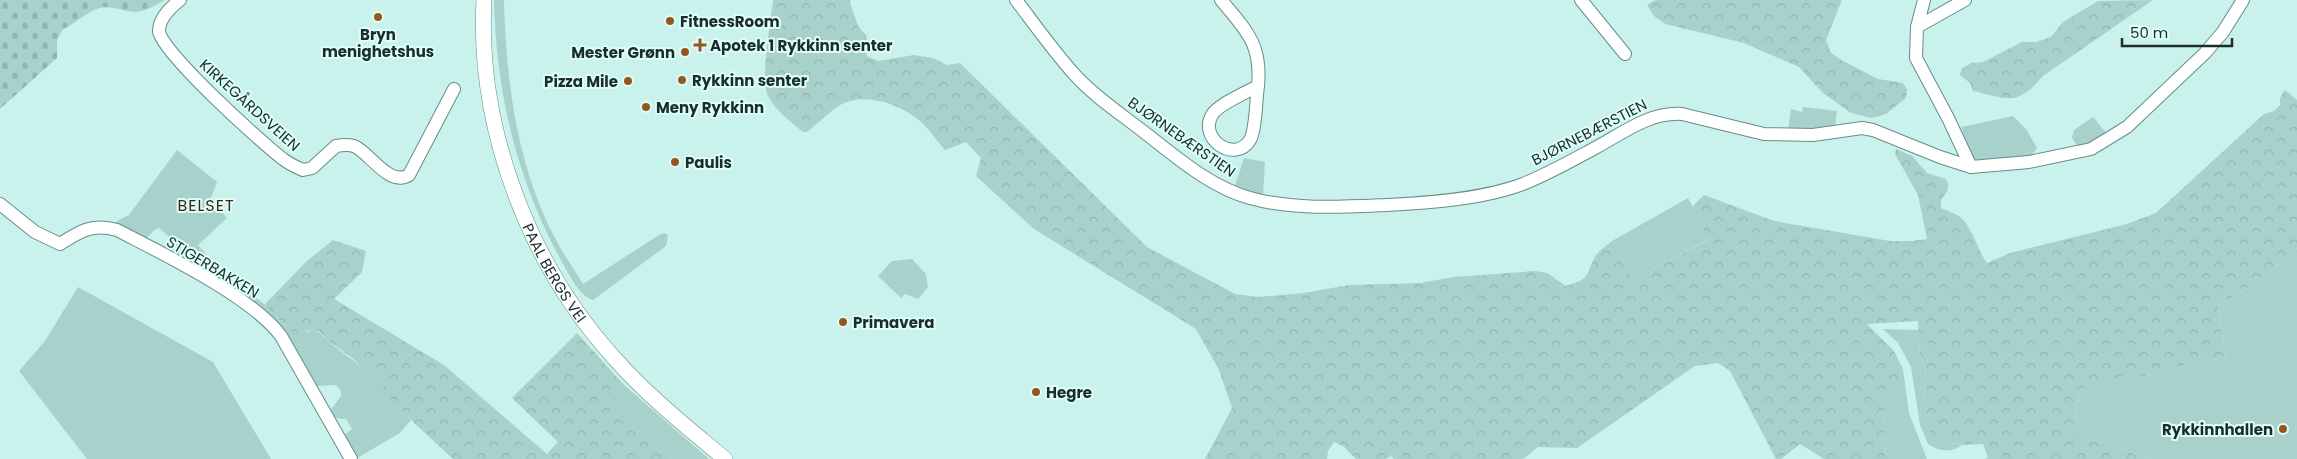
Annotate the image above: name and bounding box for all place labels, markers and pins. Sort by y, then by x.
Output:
marker: Bryn menighetshus [372,11,384,23]
place label: FitnessRoom [680,11,780,32]
marker: FitnessRoom [664,15,676,27]
place label: Bryn menighetshus [322,24,434,62]
place label: Apotek 1 Rykkinn senter [710,35,893,56]
marker: Apotek 1 Rykkinn senter [694,39,706,51]
place label: Mester Grønn [571,42,675,63]
marker: Mester Grønn [679,46,691,58]
place label: Rykkinn senter [692,70,808,91]
place label: Pizza Mile [544,71,618,92]
marker: Rykkinn senter [676,74,688,86]
marker: Pizza Mile [622,75,634,87]
place label: Meny Rykkinn [656,97,764,118]
marker: Meny Rykkinn [640,101,652,113]
place label: Paulis [685,152,732,173]
marker: Paulis [669,156,681,168]
place label: Primavera [853,312,935,333]
marker: Primavera [837,316,849,328]
place label: Hegre [1046,382,1092,403]
marker: Hegre [1030,386,1042,398]
place label: Rykkinnhallen [2162,419,2273,440]
marker: Rykkinnhallen [2277,423,2289,435]

